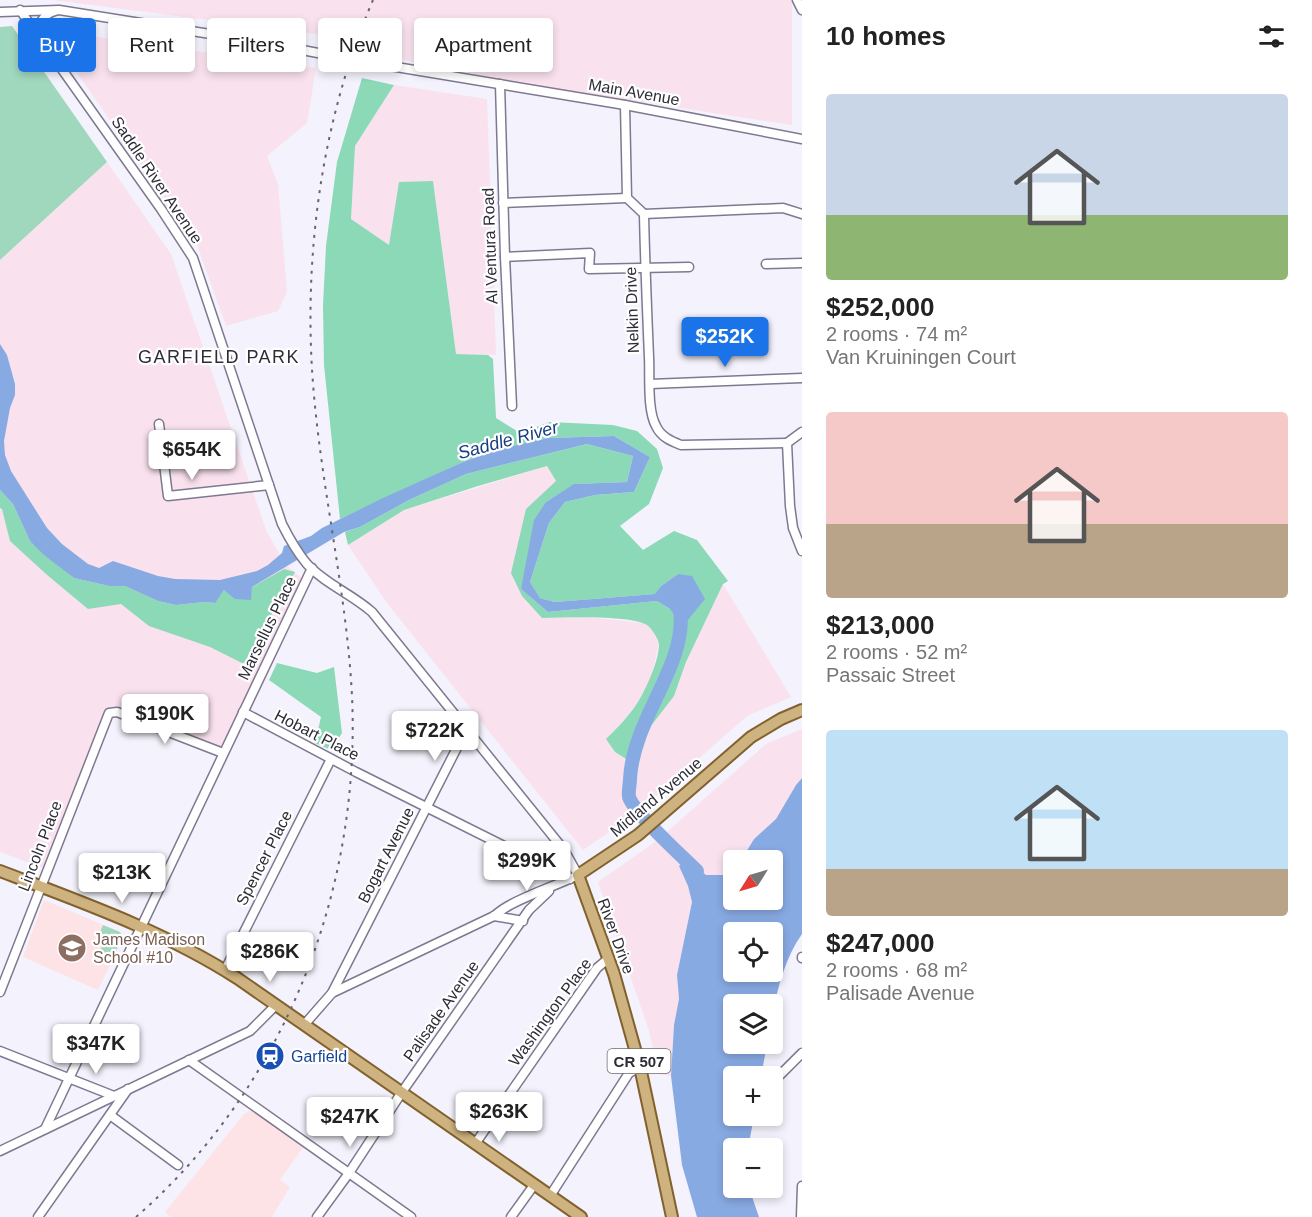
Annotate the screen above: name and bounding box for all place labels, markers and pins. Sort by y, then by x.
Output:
pin: $252K [683,317,767,368]
pin: $654K [150,430,234,481]
pin: $190K [123,694,207,745]
pin: $722K [393,711,477,762]
pin: $299K [485,841,569,892]
pin: $213K [80,853,164,904]
place label: James Madison School #10 [93,931,205,966]
school or university icon: James Madison School #10 [56,932,88,964]
pin: $286K [228,932,312,983]
pin: $347K [54,1024,138,1075]
station icon: Garfield [254,1040,286,1072]
place label: Garfield [291,1048,347,1065]
pin: $263K [457,1092,541,1143]
pin: $247K [308,1097,392,1148]

